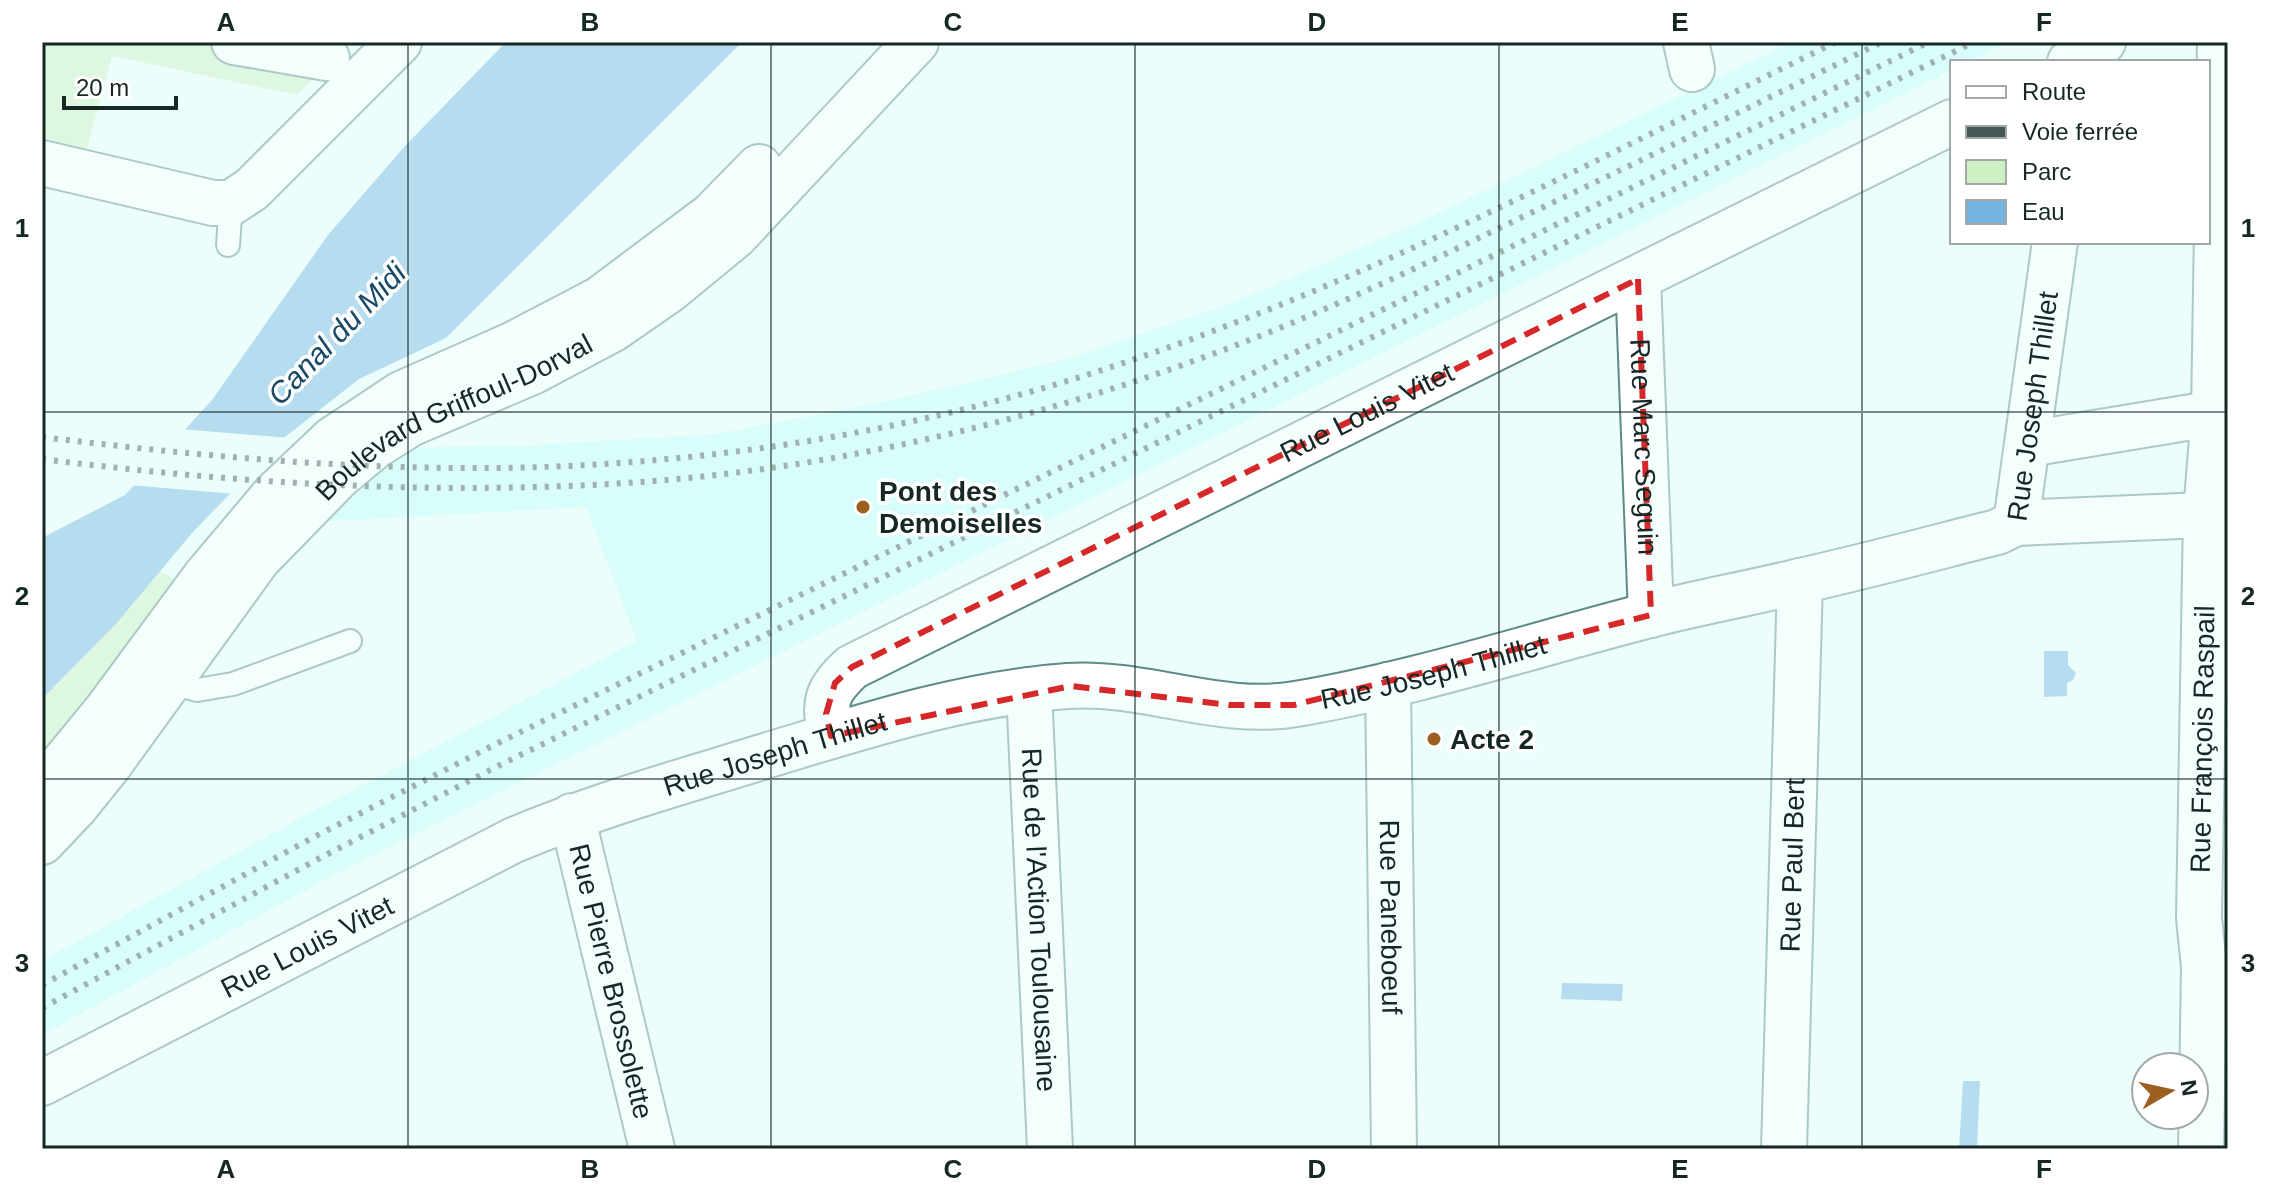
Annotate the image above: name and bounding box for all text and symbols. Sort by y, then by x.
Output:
text: A [217,7,236,37]
text: B [581,7,599,37]
text: C [944,7,963,37]
text: D [1308,7,1326,37]
text: E [1671,7,1689,37]
text: F [2036,7,2052,37]
scale bar [64,60,176,110]
legend [1950,60,2210,244]
text: 20 m [76,74,129,101]
text: Route [2022,78,2086,105]
text: Voie ferrée [2022,118,2138,145]
text: Parc [2022,158,2071,185]
text: Eau [2022,198,2065,225]
text: 1 [15,213,29,243]
text: 1 [2241,213,2255,243]
water label: Canal du Midi [261,255,413,411]
street label: Rue Joseph Thillet [2001,289,2064,523]
street label: Boulevard Griffoul-Dorval [309,328,598,507]
street label: Rue Marc Seguin [1624,338,1664,556]
street label: Rue Louis Vitet [1275,356,1459,468]
place label: Pont des Demoiselles [879,476,1042,539]
marker: Pont des Demoiselles [854,498,872,516]
text: 2 [15,581,29,611]
text: 2 [2241,581,2255,611]
street label: Rue François Raspail [2185,605,2220,873]
street label: Rue Joseph Thillet [1318,629,1550,715]
street label: Rue Joseph Thillet [660,706,890,802]
place label: Acte 2 [1450,724,1534,755]
marker: Acte 2 [1425,730,1443,748]
street label: Rue de l'Action Toulousaine [1016,747,1062,1092]
street label: Rue Paul Bert [1775,777,1810,953]
street label: Rue Paneboeuf [1374,819,1407,1015]
street label: Rue Pierre Brossolette [563,841,659,1122]
street label: Rue Louis Vitet [216,890,399,1004]
text: 3 [15,948,29,978]
text: 3 [2241,948,2255,978]
north arrow [2130,1051,2210,1131]
text: N [2176,1078,2203,1098]
text: A [217,1154,236,1184]
text: B [581,1154,599,1184]
text: C [944,1154,963,1184]
text: D [1308,1154,1326,1184]
text: E [1671,1154,1689,1184]
text: F [2036,1154,2052,1184]

